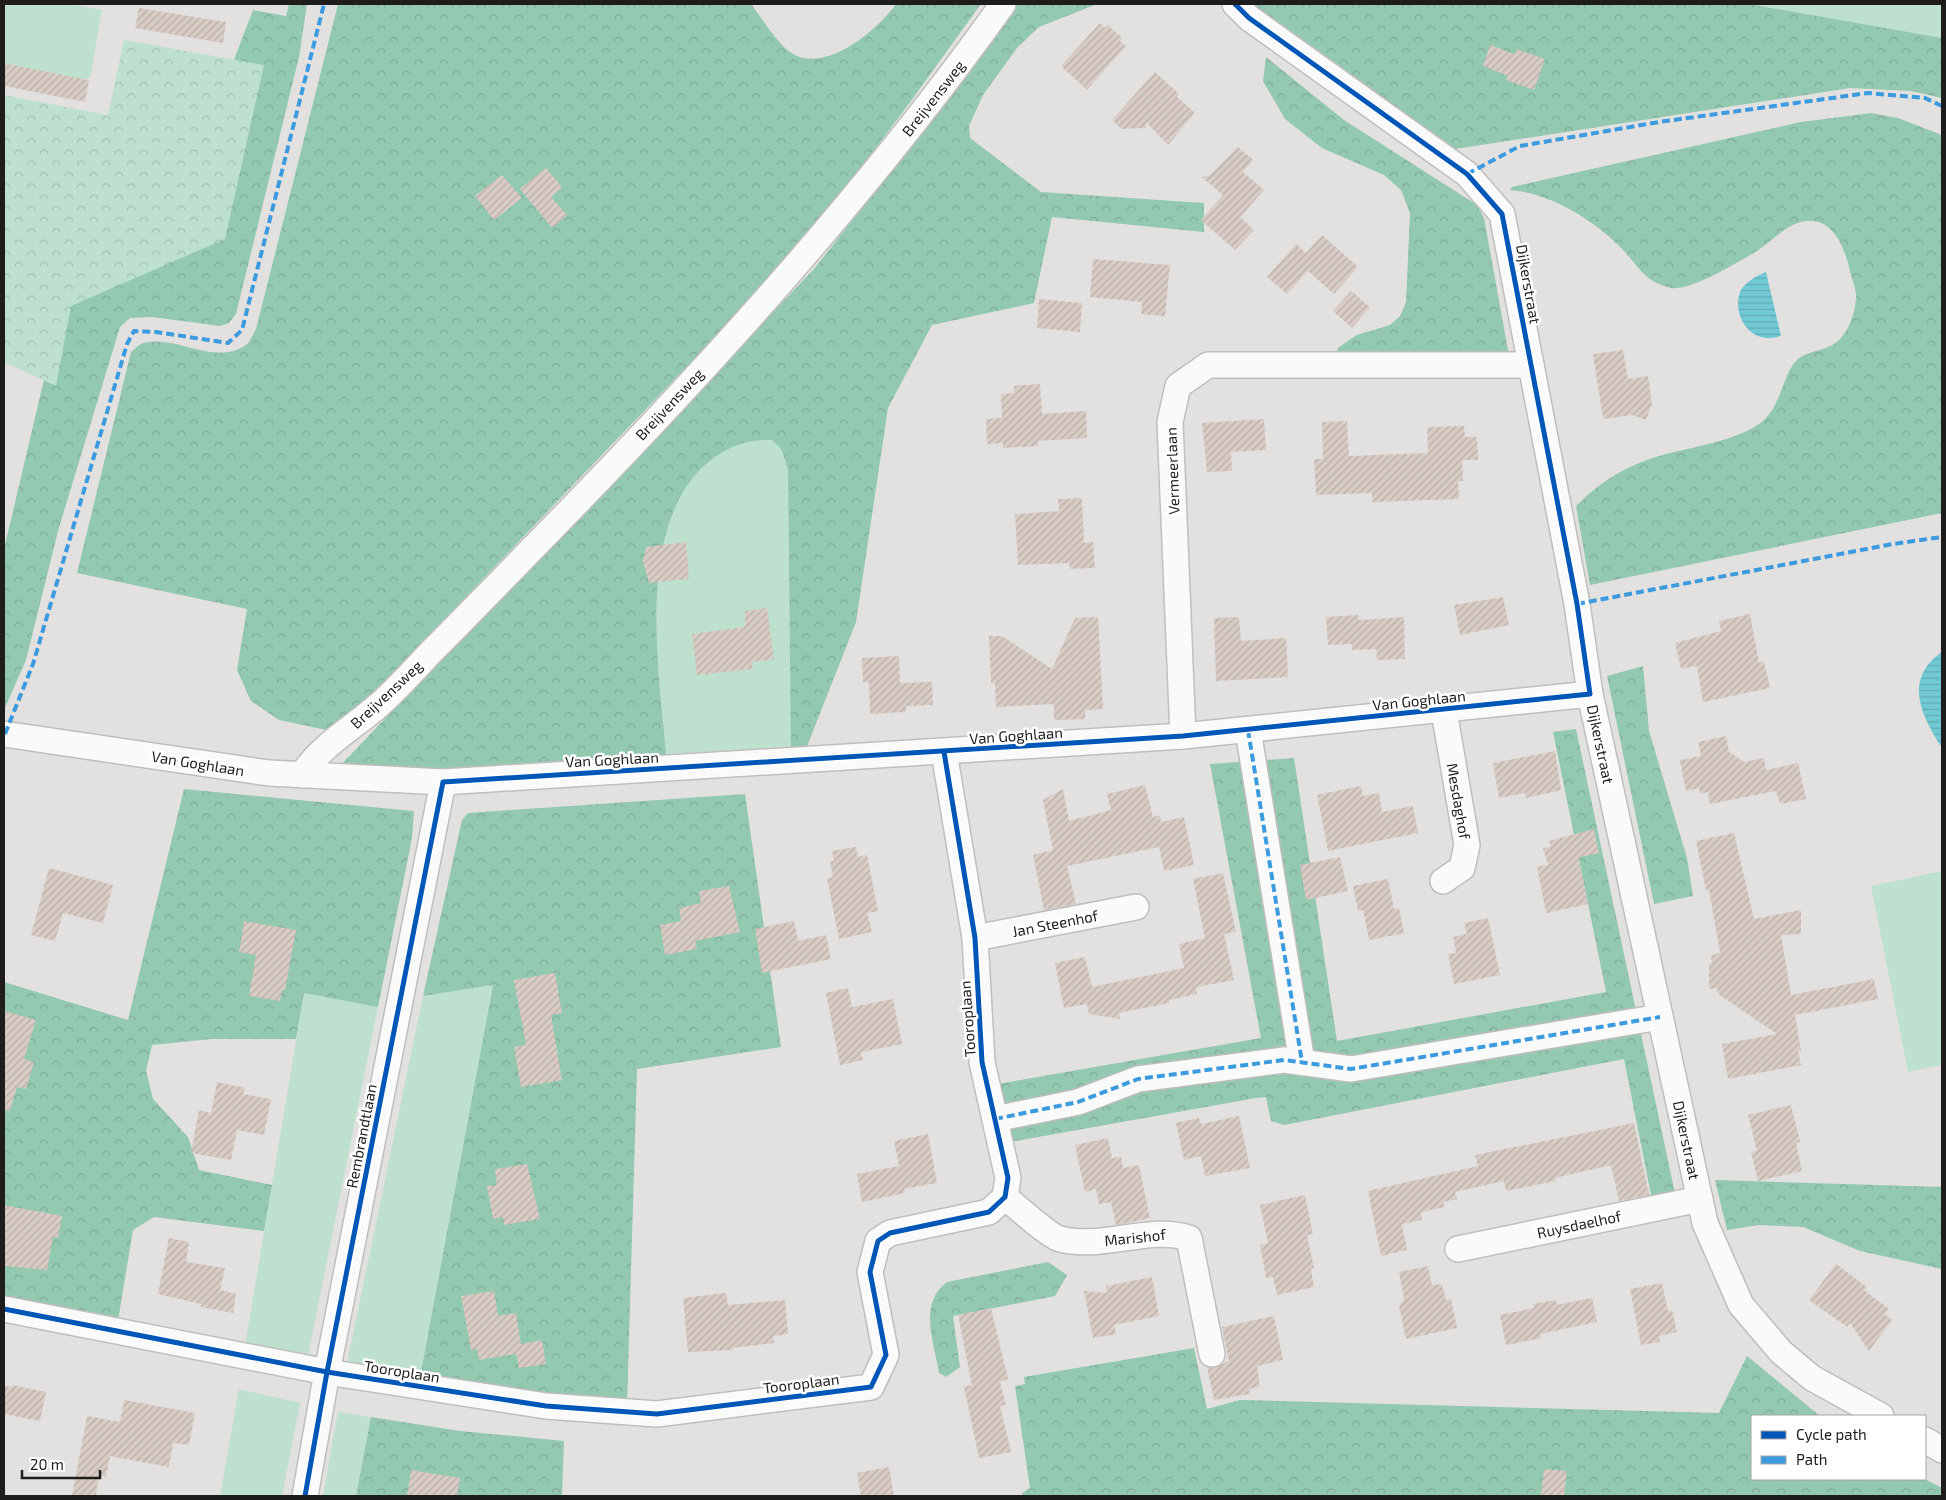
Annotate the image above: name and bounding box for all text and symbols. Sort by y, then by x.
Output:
street label: Breijvensweg [898,56,969,140]
street label: Dijkerstraat [1512,243,1545,326]
street label: Breijvensweg [631,364,708,444]
street label: Vermeerlaan [1161,427,1183,515]
street label: Breijvensweg [346,656,427,733]
street label: Van Goghlaan [1371,686,1467,714]
street label: Dijkerstraat [1583,703,1618,786]
street label: Van Goghlaan [969,723,1063,747]
street label: Van Goghlaan [150,747,246,779]
street label: Van Goghlaan [565,748,659,770]
street label: Mesdaghof [1443,762,1475,841]
street label: Jan Steenhof [1010,906,1100,940]
street label: Tooroplaan [955,980,979,1058]
street label: Rembrandtlaan [342,1082,380,1190]
street label: Dijkerstraat [1669,1099,1704,1182]
street label: Ruysdaelhof [1535,1206,1623,1242]
street label: Marishof [1103,1225,1167,1249]
street label: Tooroplaan [363,1356,441,1386]
street label: Tooroplaan [762,1369,840,1397]
legend [1751,1415,1926,1480]
text: Cycle path [1796,1425,1867,1443]
scale bar [22,1448,100,1480]
text: Path [1796,1450,1827,1468]
text: 20 m [30,1455,64,1473]

